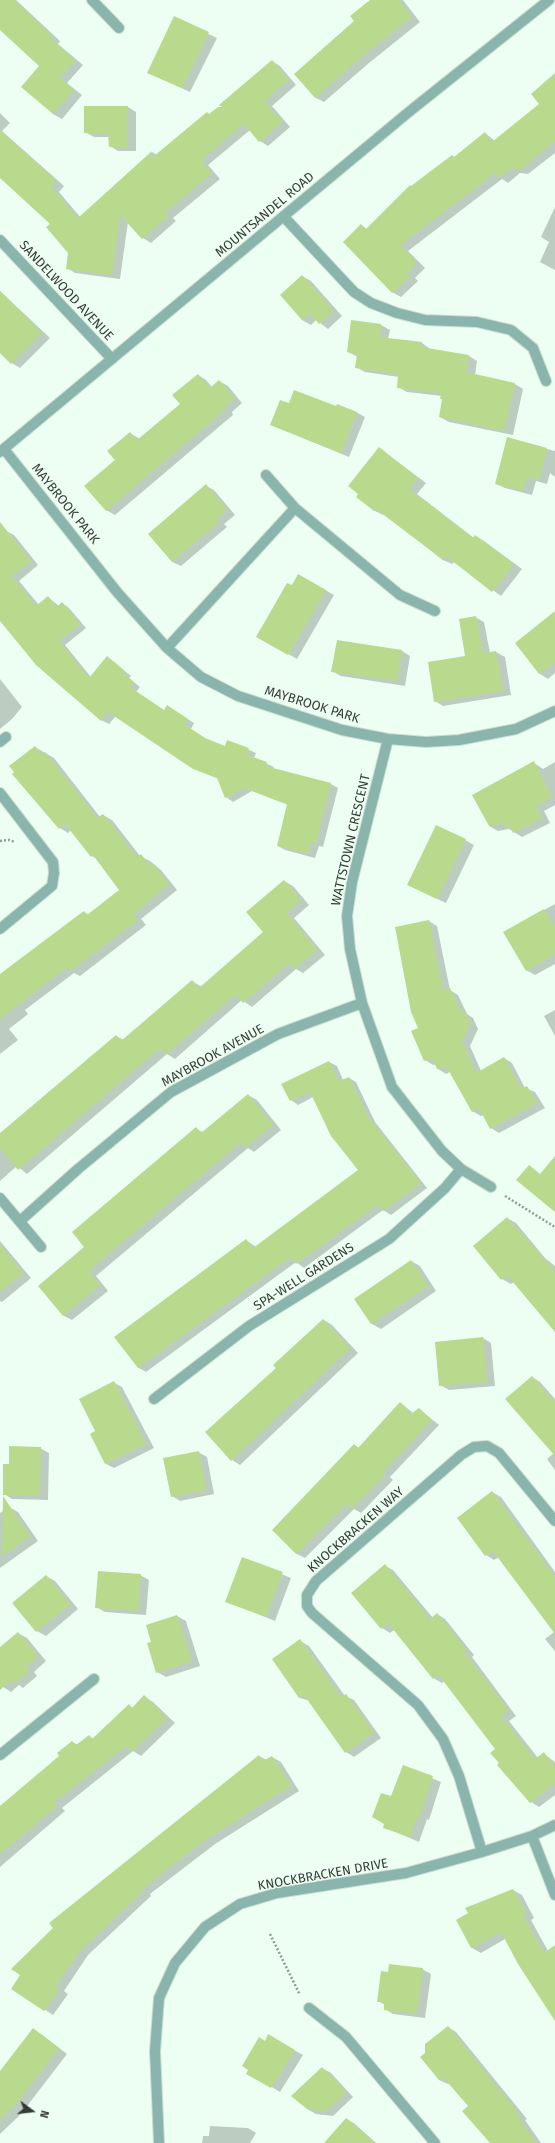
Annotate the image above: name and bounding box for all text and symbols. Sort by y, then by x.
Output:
street label: MOUNTSANDEL ROAD [213,169,317,261]
street label: SANDELWOOD AVENUE [16,238,116,344]
street label: MAYBROOK PARK [28,461,102,547]
street label: MAYBROOK PARK [263,683,361,727]
street label: WATTSTOWN CRESCENT [328,773,374,907]
street label: MAYBROOK AVENUE [159,1021,267,1091]
street label: SPA-WELL GARDENS [251,1240,357,1314]
street label: KNOCKBRACKEN WAY [305,1484,407,1576]
street label: KNOCKBRACKEN DRIVE [257,1856,389,1894]
north arrow [12,2091,52,2131]
text: N [37,2109,51,2119]

